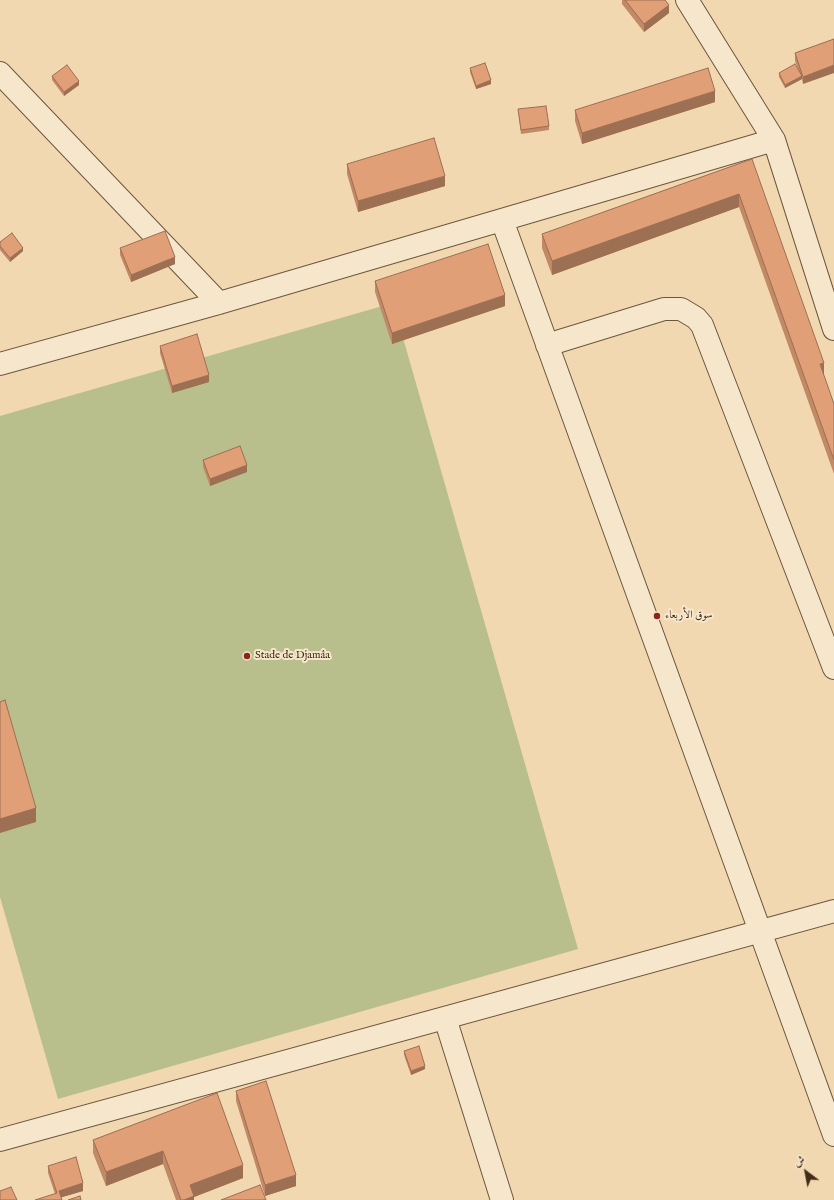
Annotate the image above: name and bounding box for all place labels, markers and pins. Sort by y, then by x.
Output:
place label: سوق الأربعاء [665,609,713,623]
marker: سوق الأربعاء [652,611,662,621]
place label: Stade de Djamâa [255,649,330,663]
marker: Stade de Djamâa [242,651,252,661]

